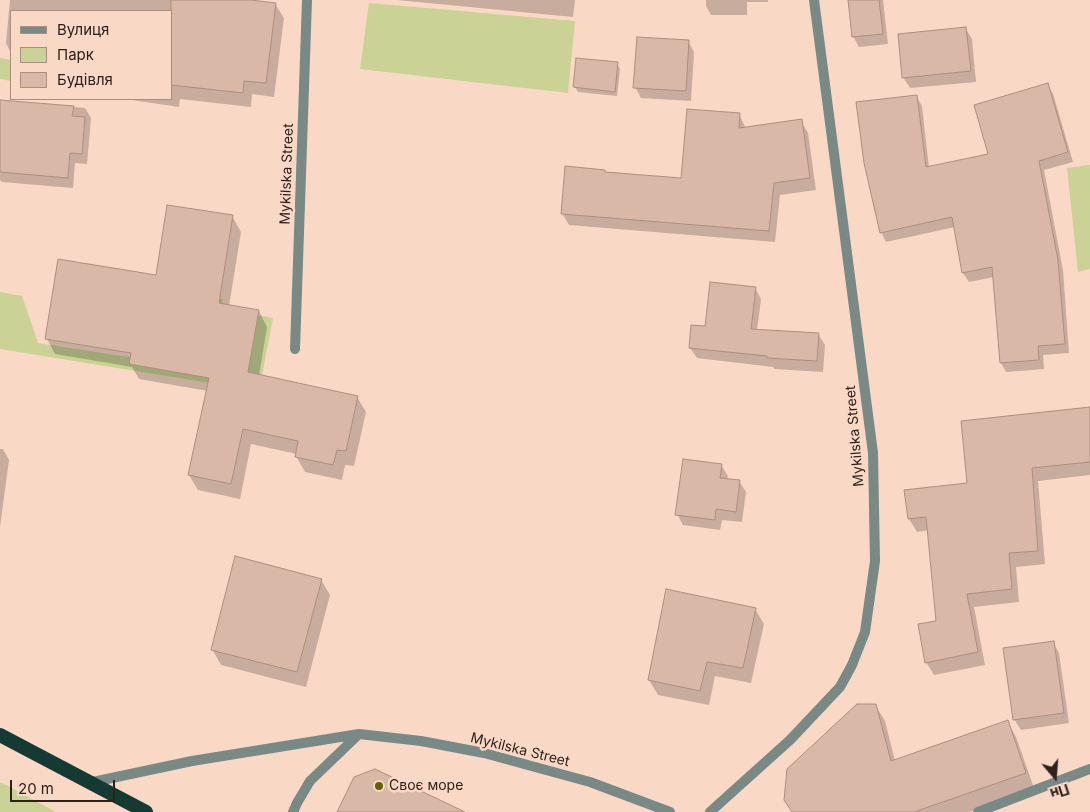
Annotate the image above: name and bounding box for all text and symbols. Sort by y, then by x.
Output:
legend [10,10,172,100]
text: Вулиця [57,20,109,39]
text: Парк [57,45,94,64]
text: Будівля [57,70,113,89]
street label: Mykilska Street [277,123,297,225]
street label: Mykilska Street [842,385,868,487]
street label: Mykilska Street [469,730,571,770]
north arrow [1030,752,1080,802]
scale bar [12,770,118,802]
place label: Своє море [389,778,463,794]
text: 20 m [18,779,54,798]
marker: Своє море [373,780,385,792]
text: Пн [1048,781,1072,803]

